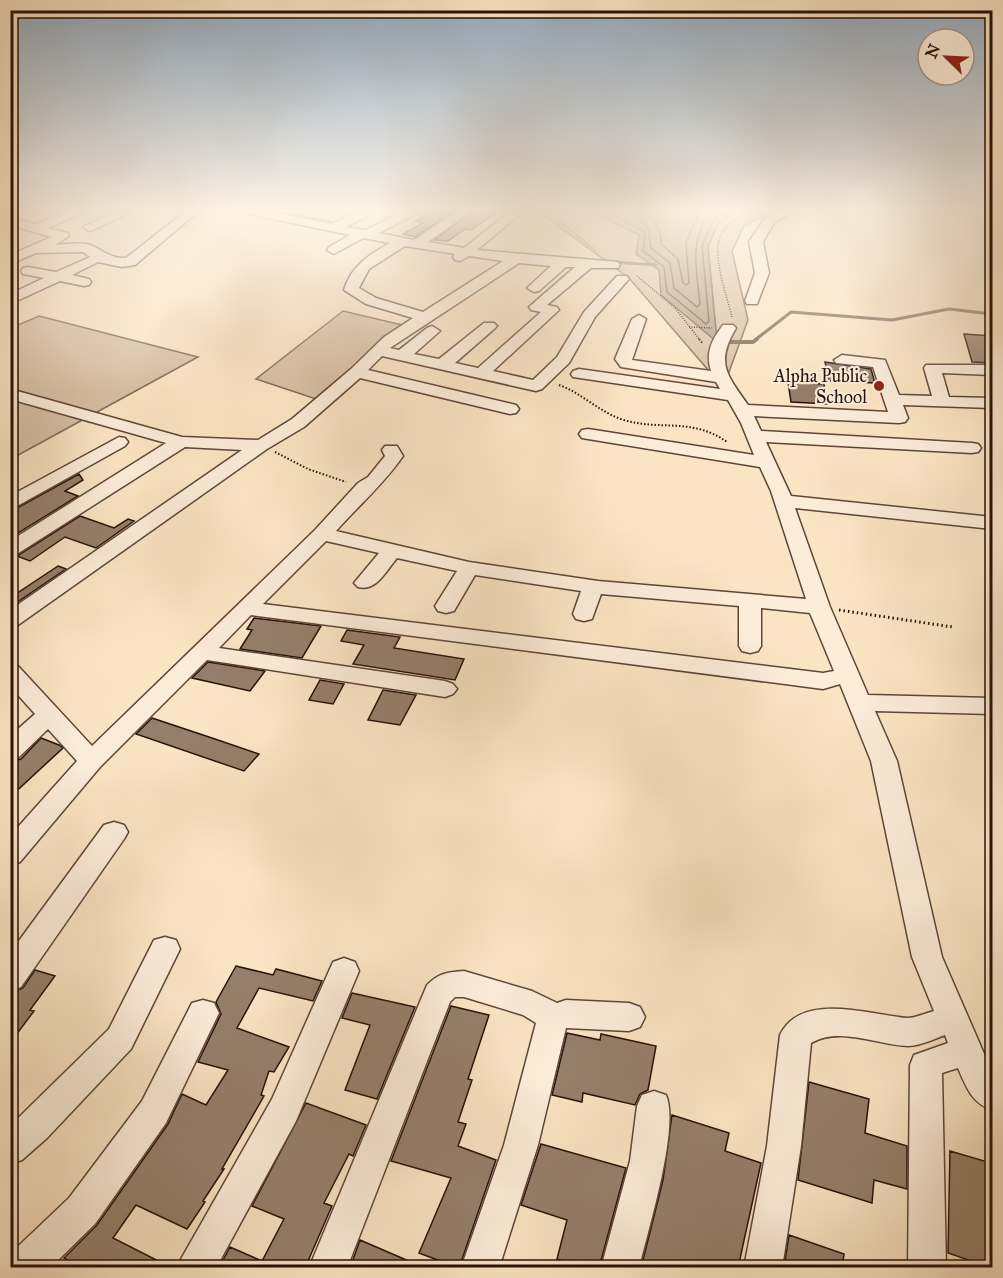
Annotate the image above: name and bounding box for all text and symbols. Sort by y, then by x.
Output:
north arrow [916,27,976,87]
text: N [921,41,944,61]
place label: Alpha Public School [773,365,867,408]
marker: Alpha Public School [872,379,886,393]

